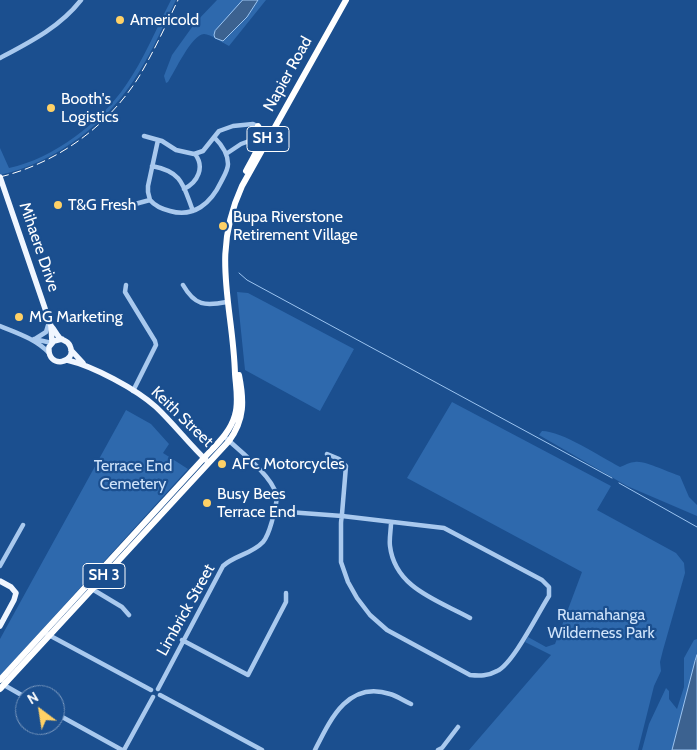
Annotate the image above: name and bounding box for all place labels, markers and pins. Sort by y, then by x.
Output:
place label: Americold [130,10,199,30]
marker: Americold [114,14,126,26]
place label: Booth's Logistics [61,89,119,127]
marker: Booth's Logistics [45,102,57,114]
place label: T&G Fresh [68,195,136,215]
marker: T&G Fresh [52,199,64,211]
place label: Bupa Riverstone Retirement Village [233,207,358,245]
marker: Bupa Riverstone Retirement Village [217,220,229,232]
place label: MG Marketing [29,307,123,327]
marker: MG Marketing [13,311,25,323]
place label: AFC Motorcycles [232,454,345,474]
marker: AFC Motorcycles [216,458,228,470]
place label: Busy Bees Terrace End [217,484,296,522]
marker: Busy Bees Terrace End [201,497,213,509]

